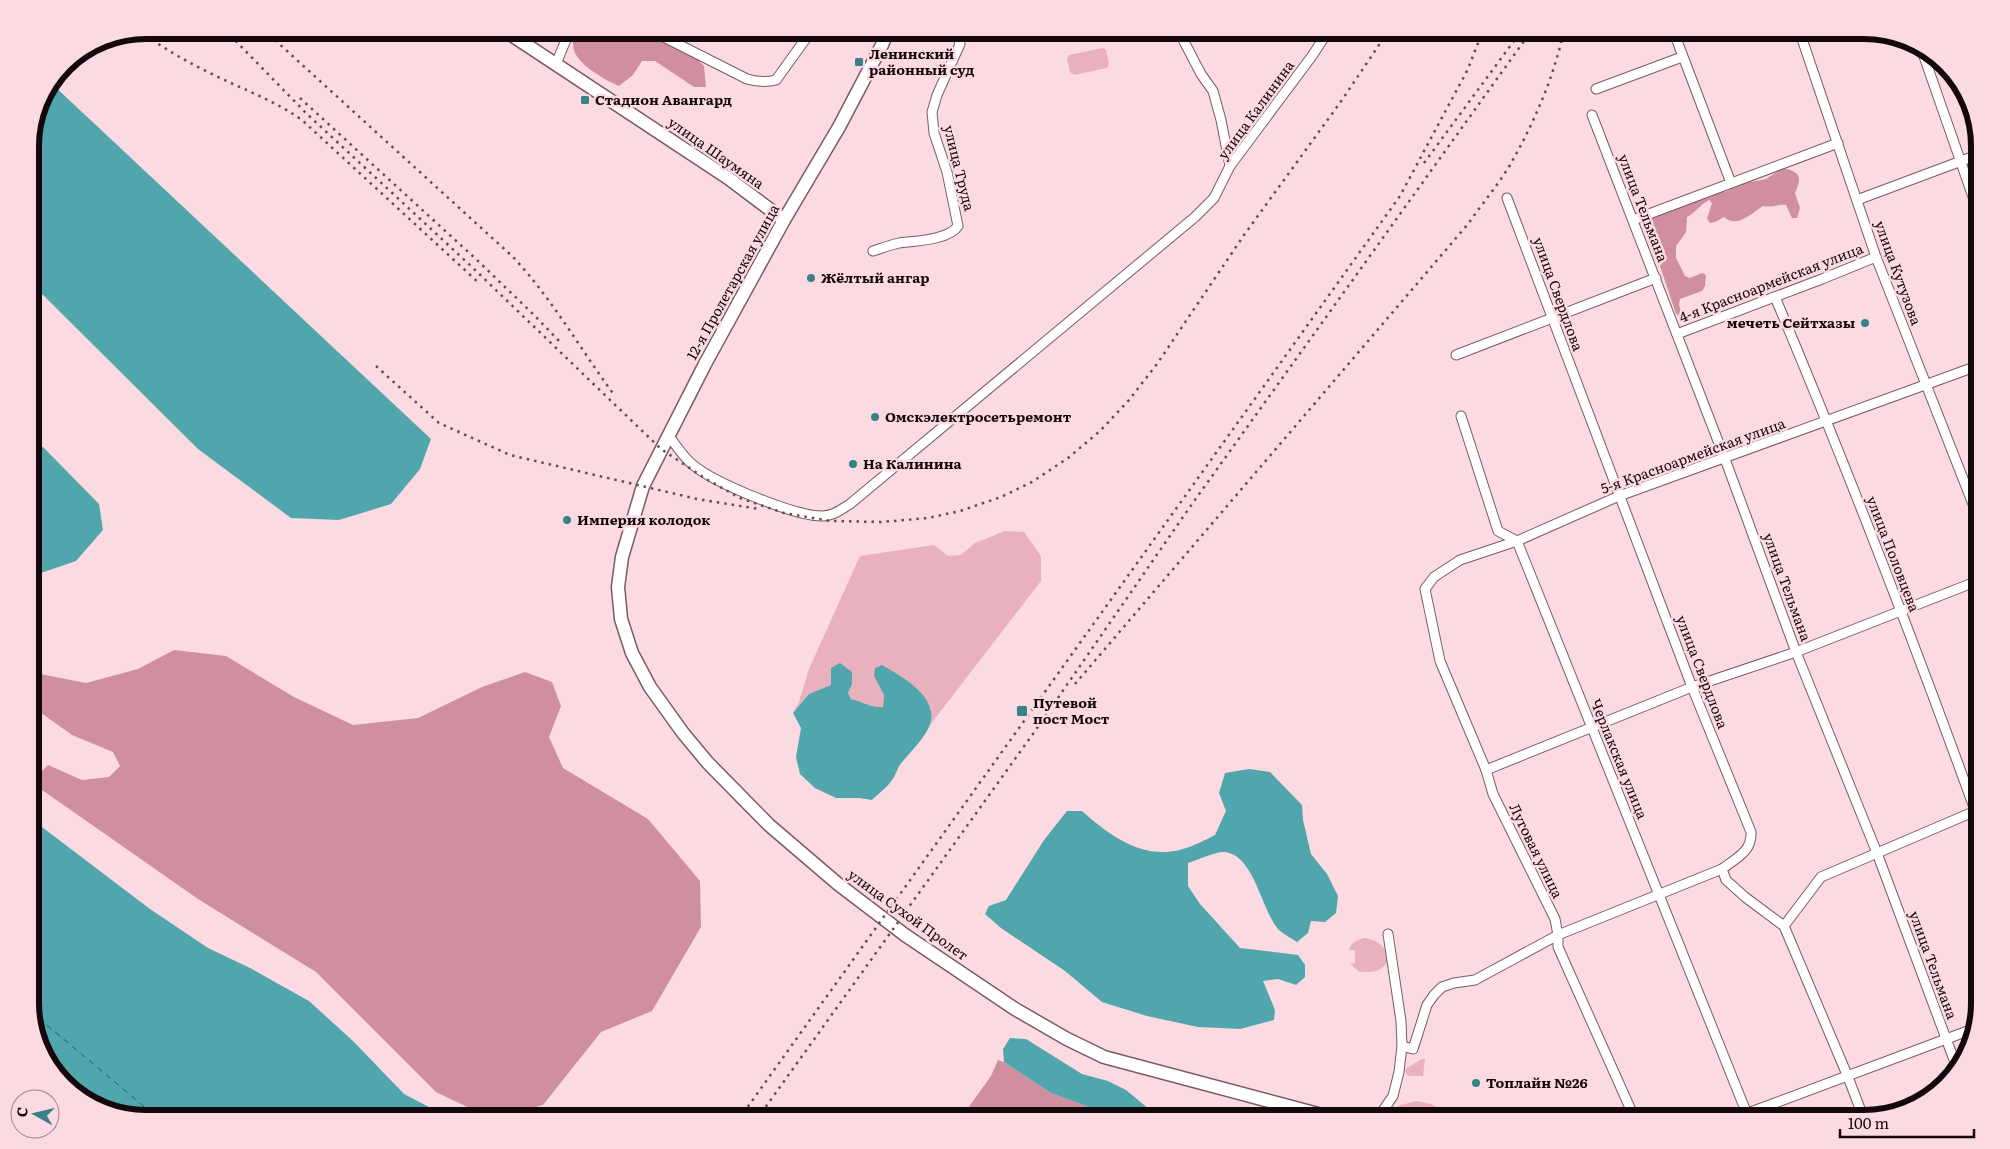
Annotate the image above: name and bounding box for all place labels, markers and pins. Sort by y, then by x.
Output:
place label: Ленинский районный суд [869,43,975,79]
marker: Ленинский районный суд [853,56,865,68]
place label: Стадион Авангард [595,89,732,109]
marker: Стадион Авангард [579,94,591,106]
place label: Жёлтый ангар [821,267,930,287]
marker: Жёлтый ангар [805,272,817,284]
place label: мечеть Сейтхазы [1727,312,1855,332]
marker: мечеть Сейтхазы [1859,317,1871,329]
place label: Омскэлектросетьремонт [885,406,1072,426]
marker: Омскэлектросетьремонт [869,411,881,423]
place label: На Калинина [863,453,963,473]
marker: На Калинина [847,458,859,470]
place label: Империя колодок [577,509,710,529]
marker: Империя колодок [561,514,573,526]
place label: Путевой пост Мост [1033,692,1110,728]
marker: Путевой пост Мост [1015,704,1029,718]
place label: Топлайн №26 [1486,1072,1588,1092]
marker: Топлайн №26 [1470,1077,1482,1089]

